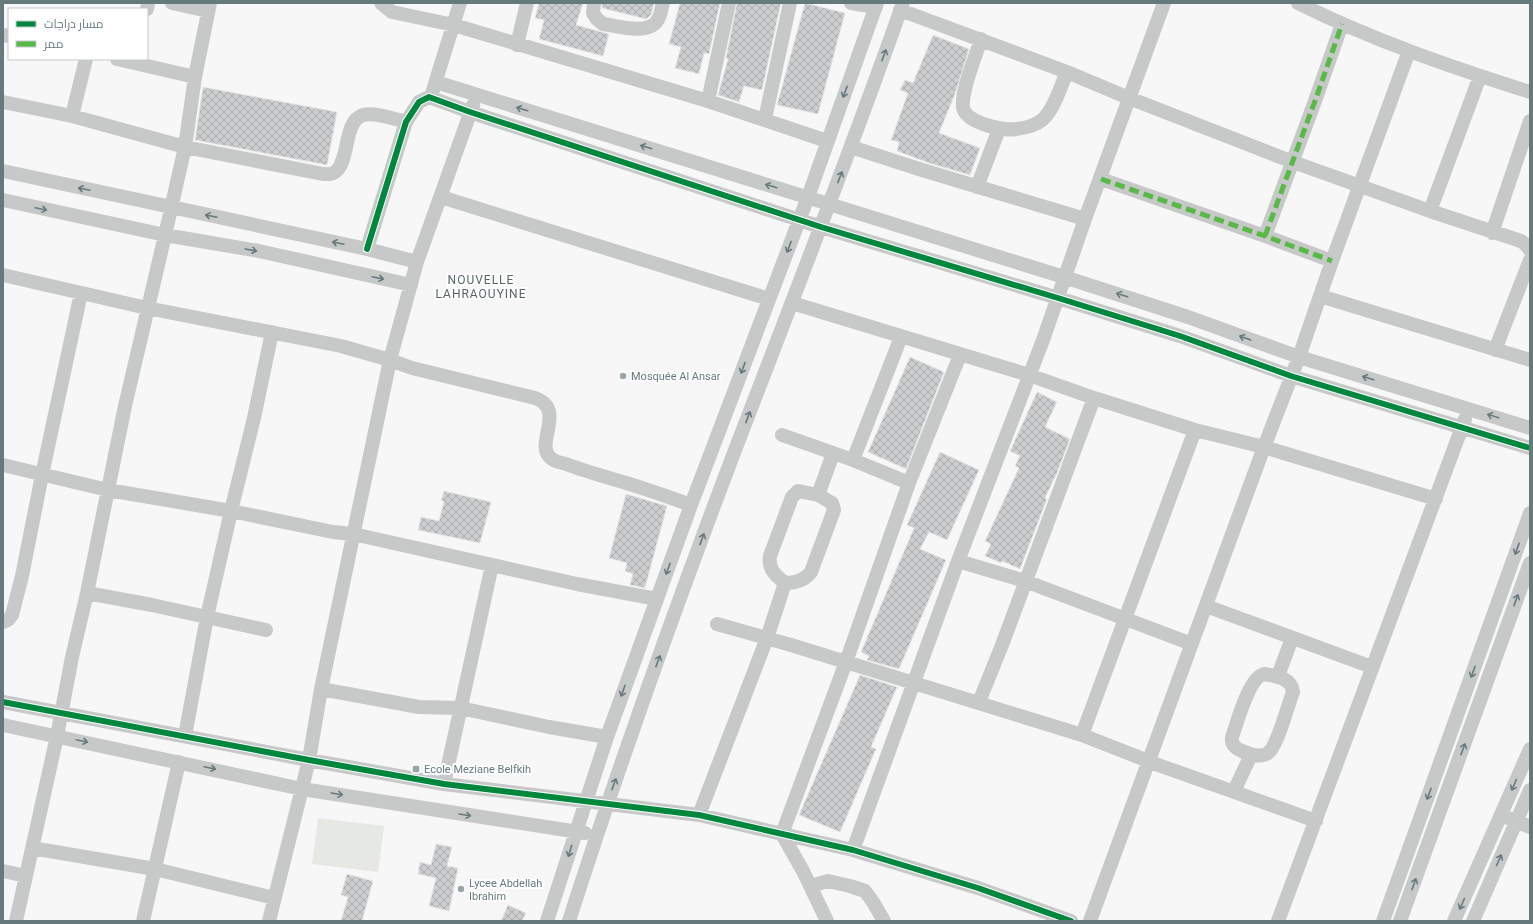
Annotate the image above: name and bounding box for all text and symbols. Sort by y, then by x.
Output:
legend [8,8,148,60]
text: مسار دراجات [44,17,104,31]
text: ممر [43,37,63,51]
one-way arrow [881,49,888,62]
one-way arrow [841,86,848,99]
one-way arrow [516,105,529,112]
one-way arrow [640,143,653,150]
one-way arrow [837,171,844,184]
one-way arrow [764,182,777,189]
one-way arrow [78,184,91,192]
one-way arrow [34,205,47,213]
one-way arrow [205,212,218,220]
one-way arrow [332,238,345,246]
one-way arrow [784,240,792,252]
one-way arrow [244,246,257,254]
district label: NOUVELLE LAHRAOUYINE [435,273,527,301]
one-way arrow [371,274,384,282]
one-way arrow [1116,291,1128,299]
one-way arrow [1239,333,1251,341]
one-way arrow [738,362,746,374]
place label: Mosquée Al Ansar [631,370,721,383]
marker: Mosquée Al Ansar [618,371,628,381]
one-way arrow [1362,374,1375,381]
one-way arrow [745,412,752,424]
one-way arrow [1486,412,1499,419]
one-way arrow [699,533,707,545]
one-way arrow [1513,543,1520,556]
one-way arrow [664,562,671,575]
one-way arrow [1513,595,1521,607]
one-way arrow [654,656,662,668]
one-way arrow [1469,665,1476,678]
one-way arrow [619,684,627,696]
one-way arrow [76,738,89,746]
one-way arrow [1459,743,1467,755]
place label: Ecole Meziane Belfkih [424,763,531,776]
marker: Ecole Meziane Belfkih [411,764,421,774]
one-way arrow [203,765,216,773]
one-way arrow [610,778,618,790]
one-way arrow [1510,779,1517,791]
one-way arrow [1424,787,1432,799]
one-way arrow [330,790,343,798]
one-way arrow [458,811,471,819]
one-way arrow [566,844,573,857]
one-way arrow [1496,854,1504,866]
place label: Lycee Abdellah Ibrahim [469,877,542,903]
one-way arrow [1410,879,1418,891]
marker: Lycee Abdellah Ibrahim [456,884,466,894]
one-way arrow [1457,898,1465,910]

